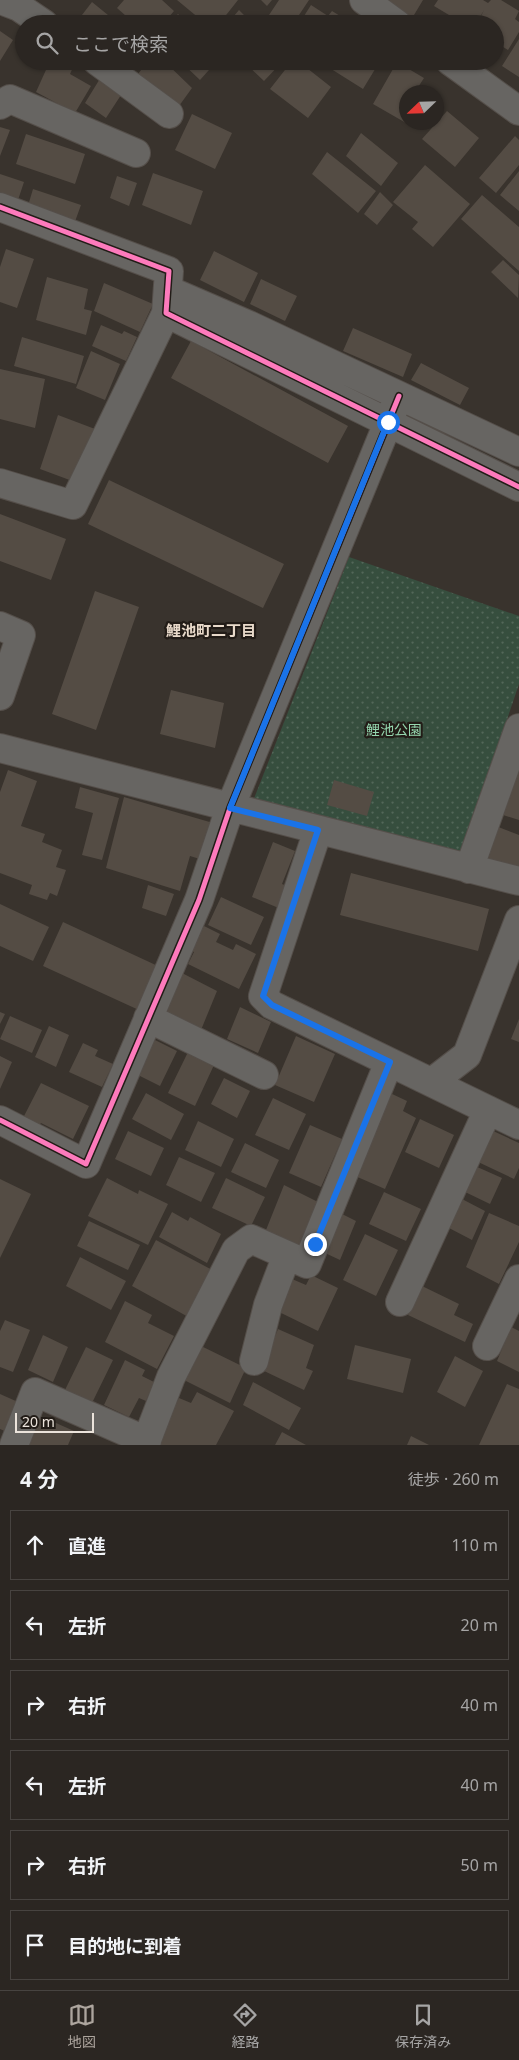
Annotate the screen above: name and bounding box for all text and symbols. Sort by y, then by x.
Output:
search box [15,15,504,70]
icon: search [33,29,61,57]
text: ここで検索 [73,31,168,57]
north arrow [399,85,444,130]
route start [377,411,400,434]
district label: 鯉池町二丁目 [166,620,256,640]
park label: 鯉池公園 [366,720,422,739]
route end [304,1233,327,1256]
scale bar [15,1410,94,1433]
text: 20 m [22,1412,55,1431]
text: 4 分 [20,1465,58,1493]
text: 徒歩 · 260 m [408,1468,499,1490]
icon: ahead [21,1531,49,1559]
text: 直進 [68,1533,106,1559]
text: 110 m [451,1534,498,1556]
icon: left [21,1611,49,1639]
text: 左折 [68,1613,106,1639]
text: 20 m [461,1614,498,1636]
icon: right [21,1691,49,1719]
text: 右折 [68,1693,106,1719]
text: 40 m [461,1694,498,1716]
icon: left [21,1771,49,1799]
text: 左折 [68,1773,106,1799]
text: 40 m [461,1774,498,1796]
icon: right [21,1851,49,1879]
text: 右折 [68,1853,106,1879]
text: 50 m [461,1854,498,1876]
icon: arrive [21,1931,49,1959]
text: 目的地に到着 [68,1933,182,1959]
tab: 地図 [68,2001,96,2051]
tab: 経路 [231,2001,259,2051]
tab: 保存済み [395,2001,451,2051]

